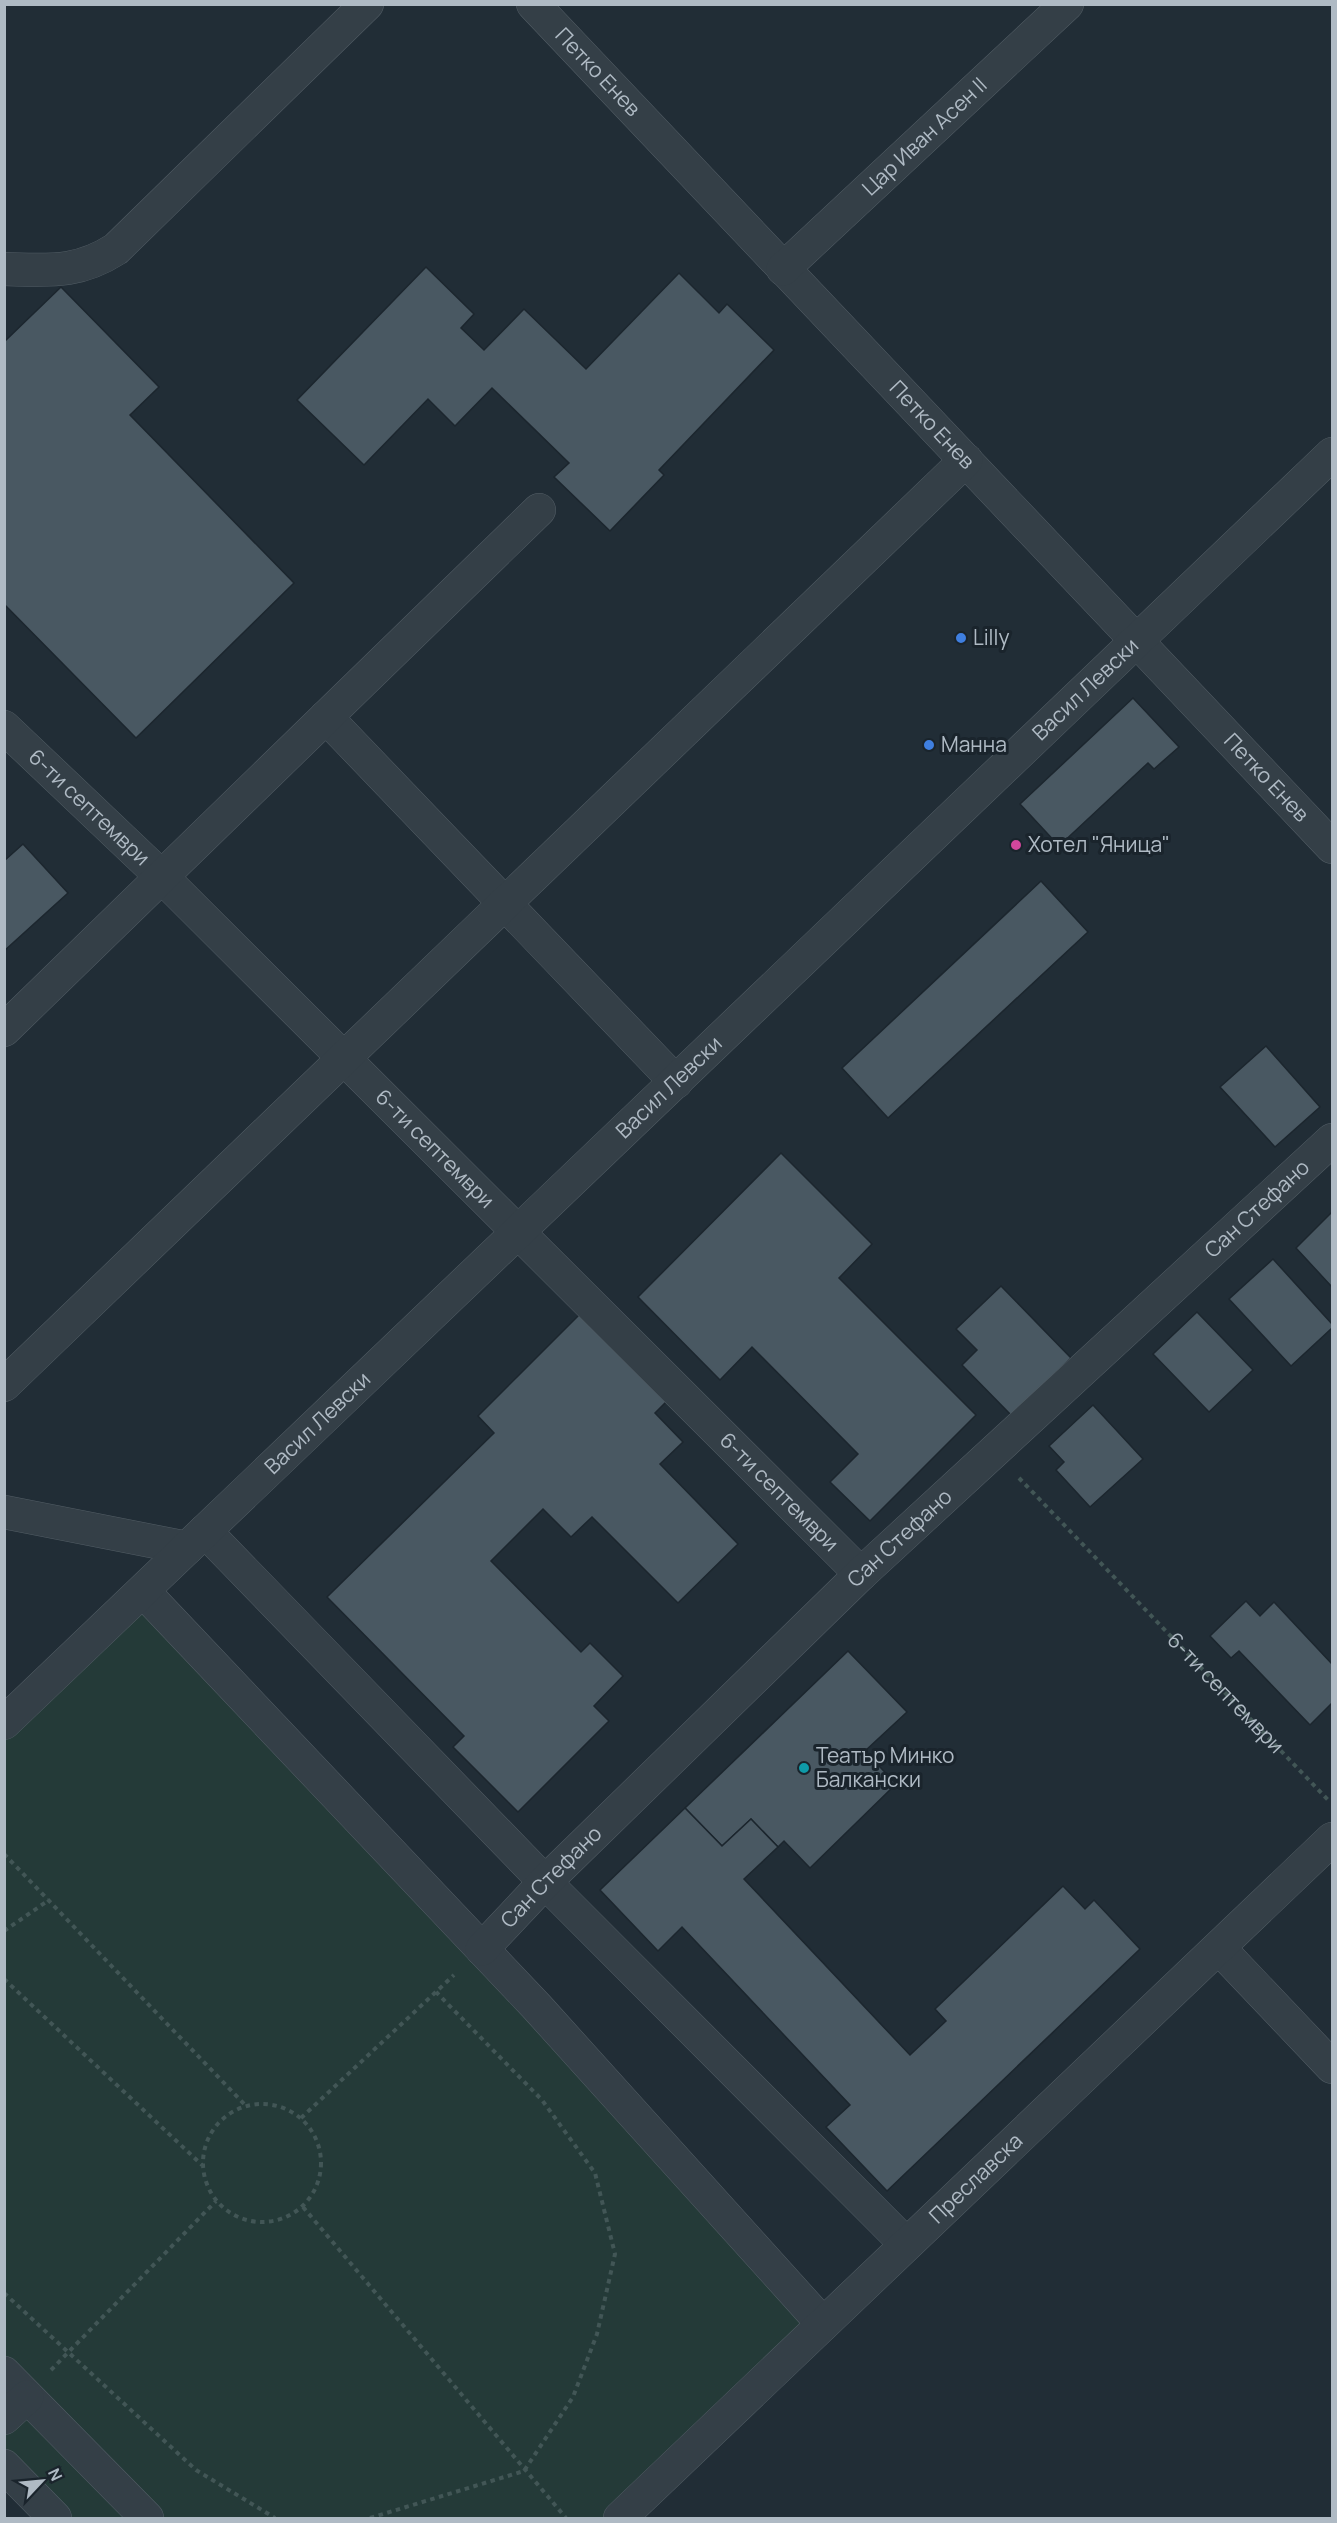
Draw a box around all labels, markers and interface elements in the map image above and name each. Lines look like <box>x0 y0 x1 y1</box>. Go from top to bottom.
street label: Петко Енев <box>550 21 647 122</box>
street label: Цар Иван Асен II <box>856 71 993 201</box>
street label: Петко Енев <box>884 374 981 475</box>
place label: Lilly <box>973 623 1010 651</box>
marker: Lilly <box>954 631 968 645</box>
street label: Васил Левски <box>1026 631 1144 746</box>
street label: Петко Енев <box>1218 727 1316 827</box>
place label: Манна <box>941 730 1007 758</box>
marker: Манна <box>922 738 936 752</box>
street label: 6-ти септември <box>23 743 156 871</box>
place label: Хотел "Яница" <box>1028 830 1170 858</box>
marker: Хотел "Яница" <box>1009 838 1023 852</box>
street label: Васил Левски <box>609 1029 728 1144</box>
street label: 6-ти септември <box>370 1083 501 1214</box>
street label: Сан Стефано <box>1198 1153 1315 1264</box>
street label: Васил Левски <box>258 1365 376 1480</box>
street label: 6-ти септември <box>714 1426 845 1557</box>
street label: Сан Стефано <box>841 1482 957 1593</box>
street label: 6-ти септември <box>1162 1626 1291 1759</box>
place label: Театър Минко Балкански <box>816 1741 954 1793</box>
marker: Театър Минко Балкански <box>797 1761 811 1775</box>
street label: Сан Стефано <box>494 1819 607 1933</box>
street label: Преславска <box>923 2126 1028 2229</box>
north arrow <box>12 2451 72 2511</box>
text: N <box>43 2464 68 2484</box>

